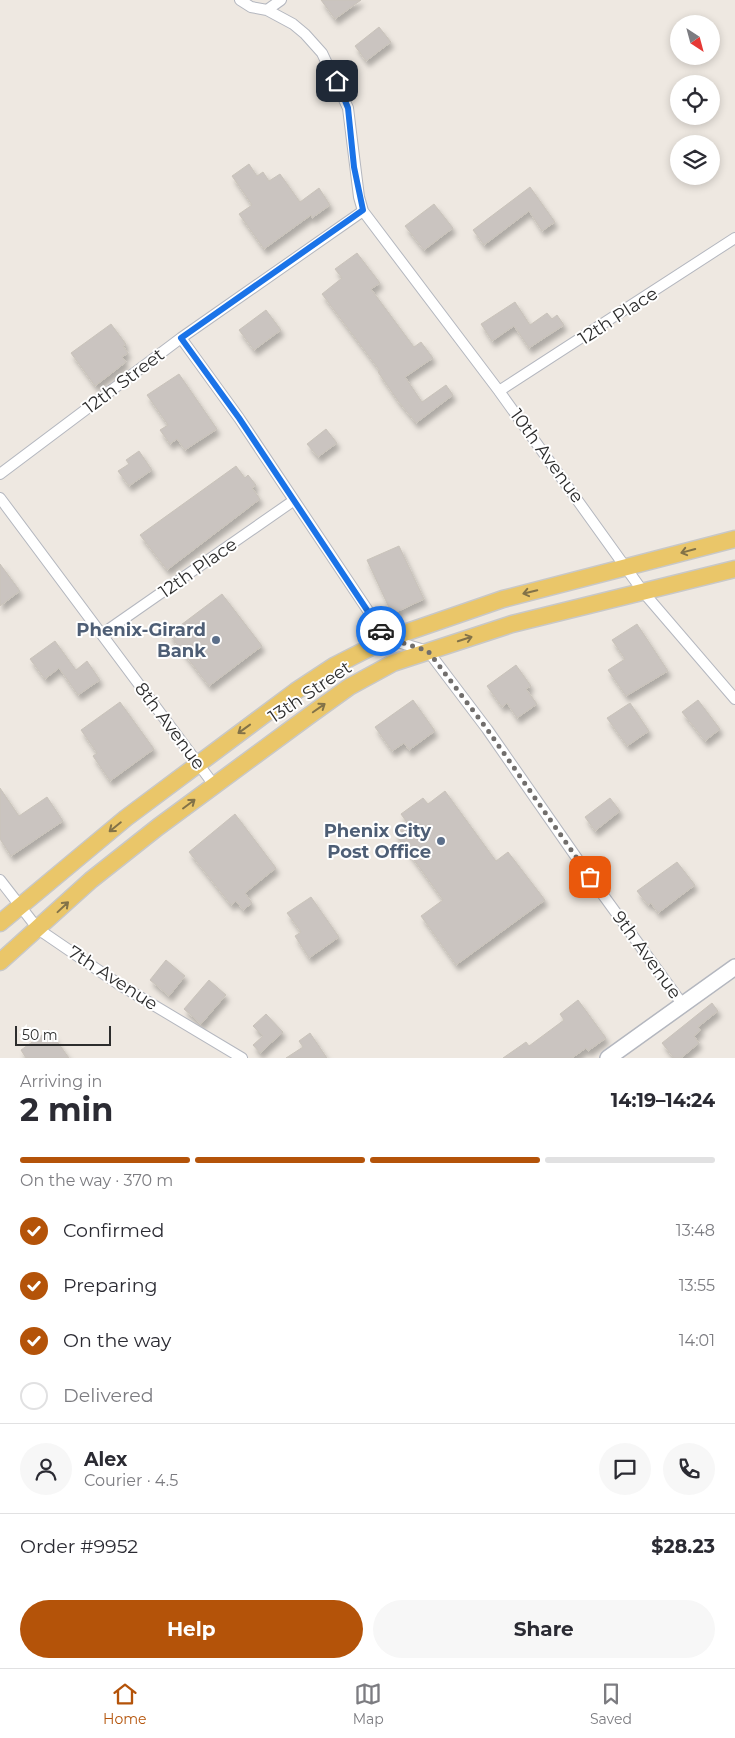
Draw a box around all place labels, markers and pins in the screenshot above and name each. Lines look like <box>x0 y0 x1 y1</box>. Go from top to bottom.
pin <box>316 60 358 102</box>
place label: Phenix-Girard Bank <box>76 619 206 662</box>
marker: Phenix-Girard Bank <box>210 634 222 646</box>
place label: Phenix City Post Office <box>324 820 431 863</box>
marker: Phenix City Post Office <box>435 835 447 847</box>
pin <box>569 856 611 898</box>

